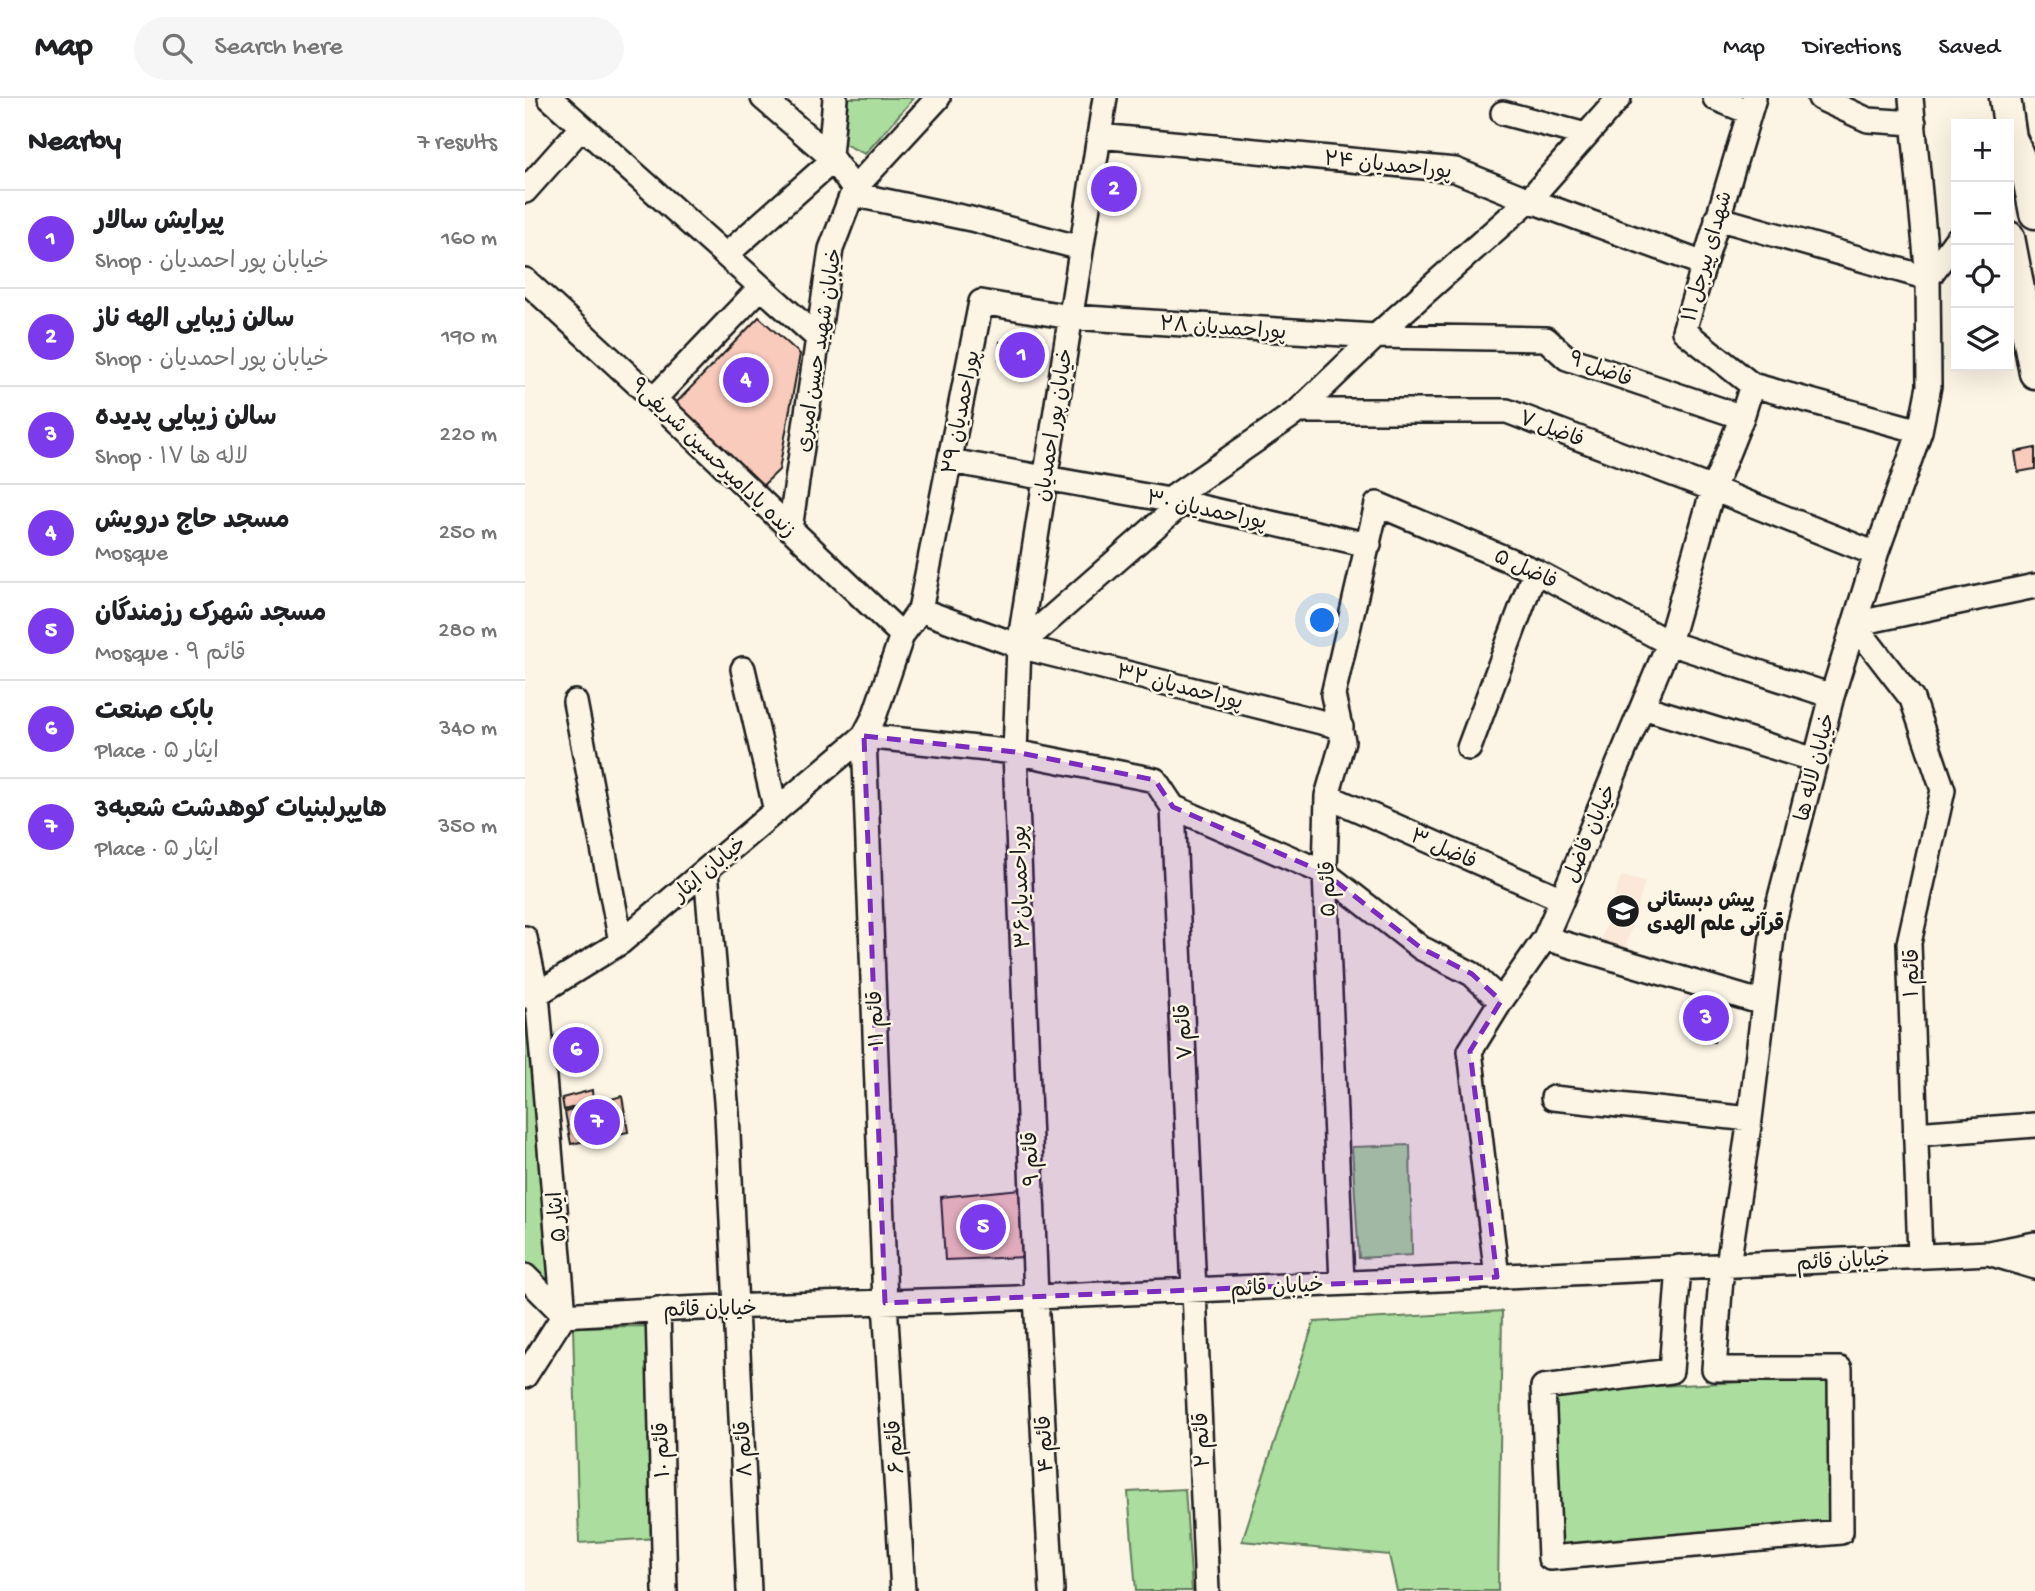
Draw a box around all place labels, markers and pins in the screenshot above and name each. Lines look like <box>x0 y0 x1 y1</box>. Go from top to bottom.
pin: 2 <box>1091 163 1137 215</box>
pin: 1 <box>999 329 1045 381</box>
pin: 4 <box>723 354 769 406</box>
place label: پیش دبستانی قرآنی علم الهدی <box>1647 890 1784 939</box>
school or university icon: پیش دبستانی قرآنی علم الهدی <box>1604 892 1642 930</box>
pin: 3 <box>1683 992 1729 1044</box>
pin: 6 <box>553 1024 599 1076</box>
pin: 7 <box>574 1096 620 1148</box>
pin: 5 <box>960 1201 1006 1253</box>

